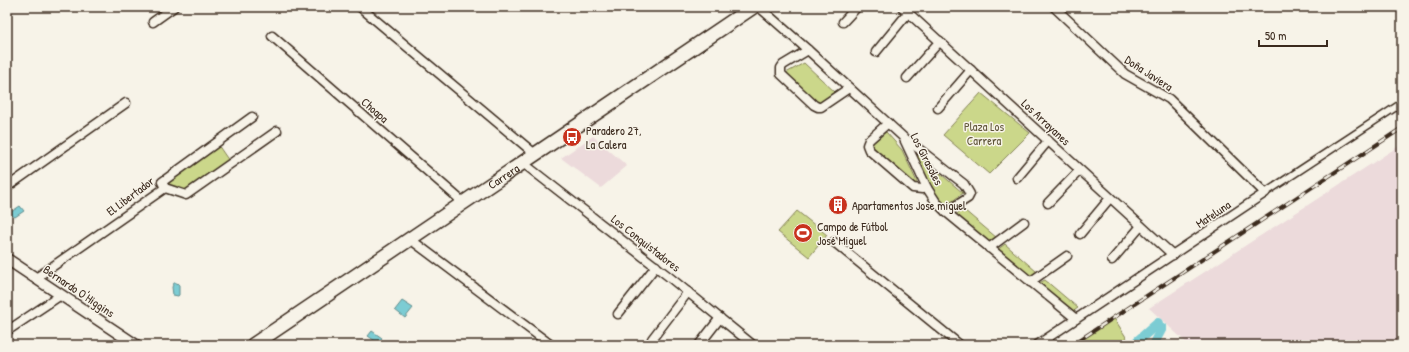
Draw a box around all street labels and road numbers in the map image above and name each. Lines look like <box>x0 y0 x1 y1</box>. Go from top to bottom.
street label: Doña Javiera <box>1122 51 1177 95</box>
street label: Choapa <box>358 93 392 127</box>
street label: Los Arrayanes <box>1018 95 1074 149</box>
street label: Los Girasoles <box>907 130 948 188</box>
street label: Carrera <box>484 159 523 193</box>
street label: El Libertador <box>103 172 158 220</box>
street label: Mateluna <box>1192 196 1234 232</box>
street label: Los Conquistadores <box>608 211 684 276</box>
street label: Bernardo O'Higgins <box>40 261 118 321</box>

